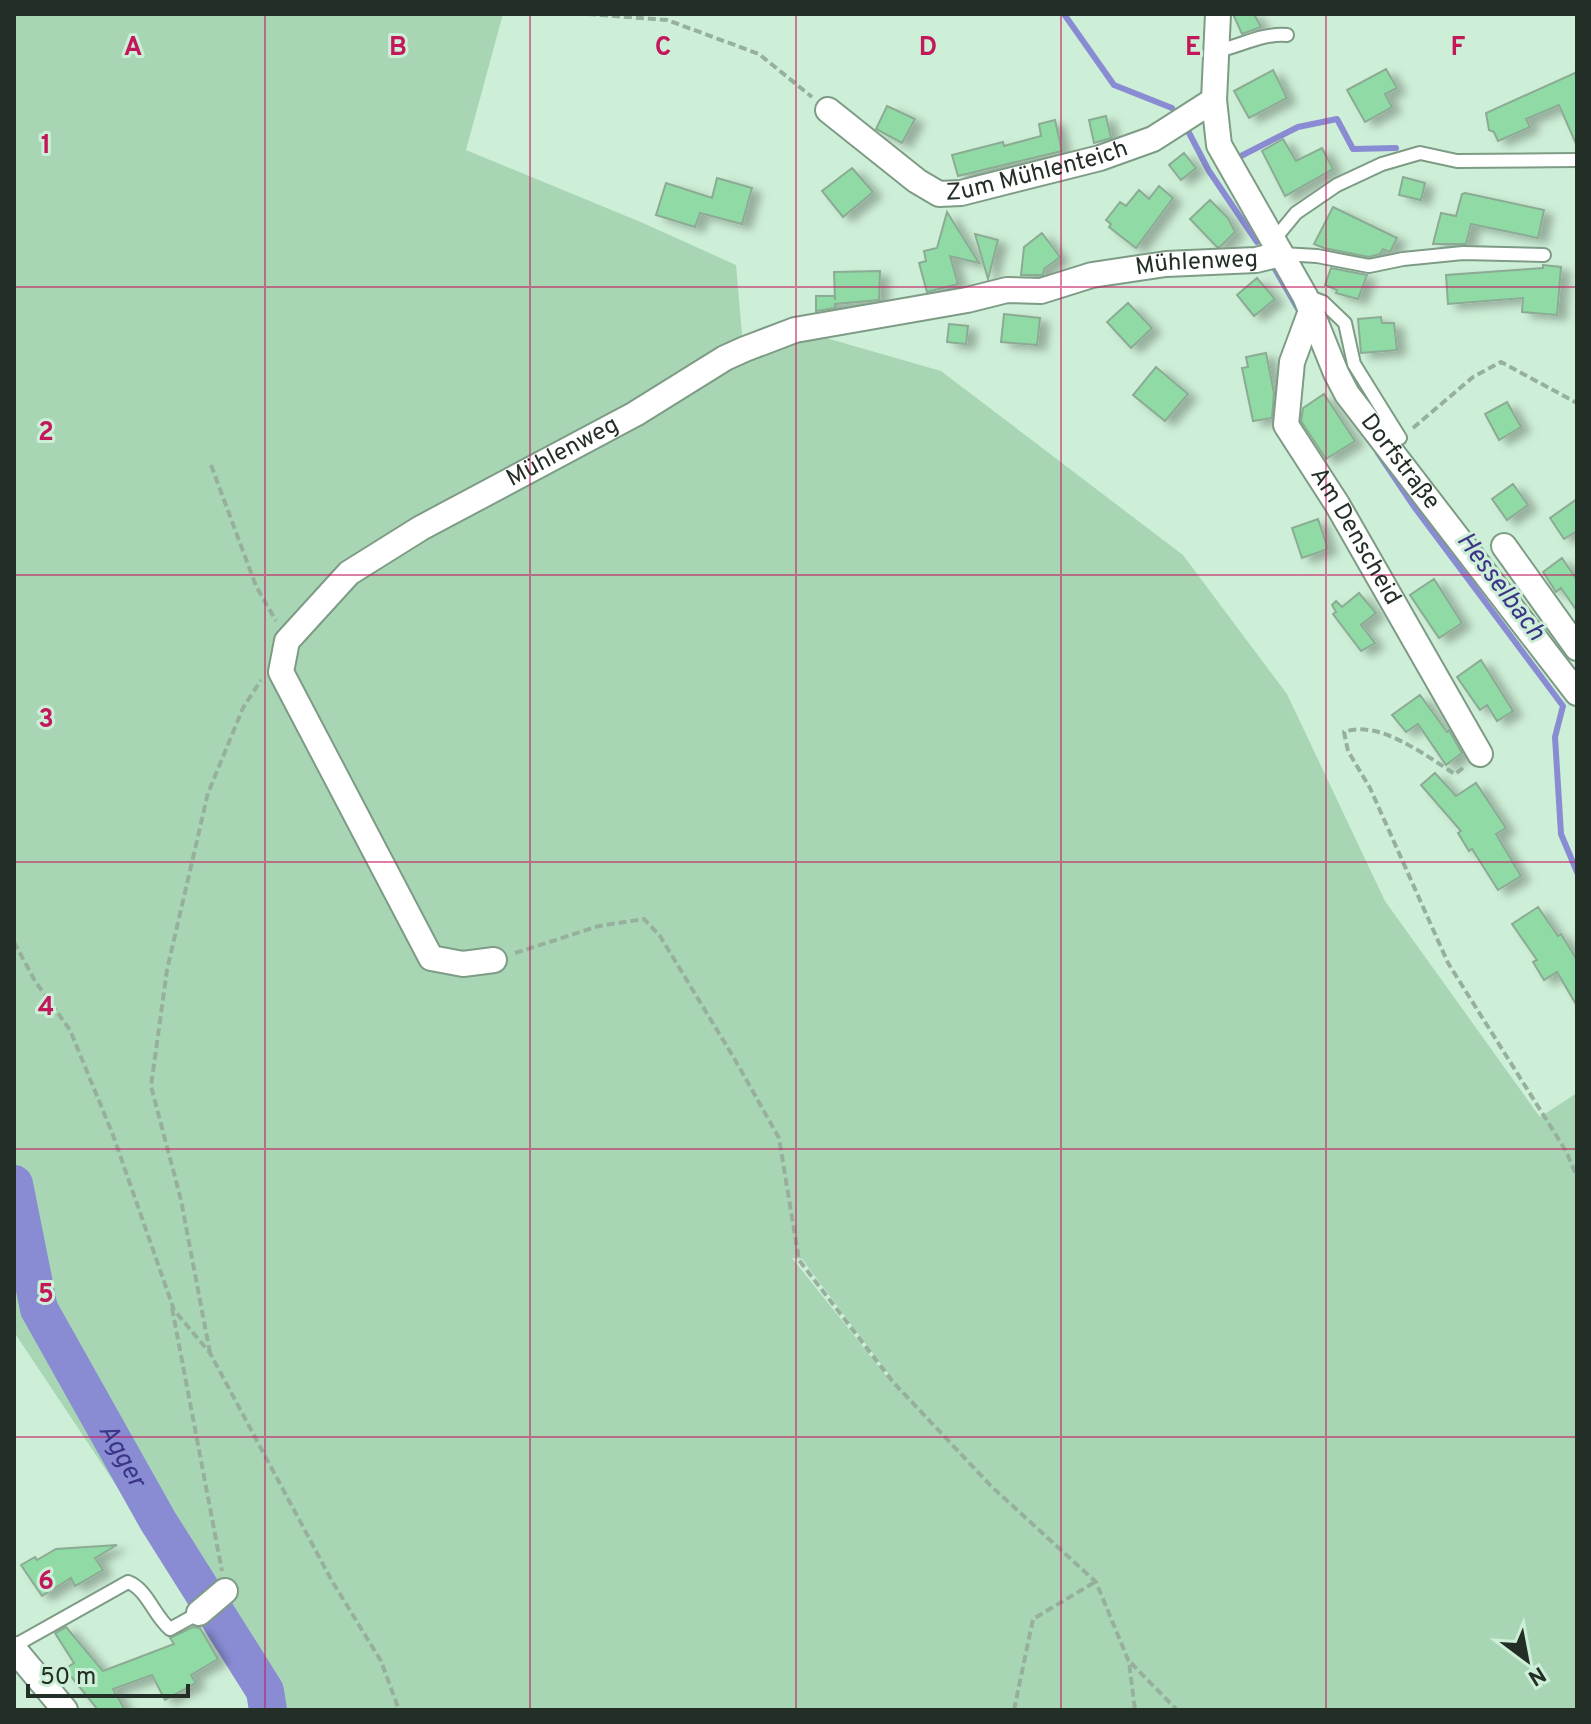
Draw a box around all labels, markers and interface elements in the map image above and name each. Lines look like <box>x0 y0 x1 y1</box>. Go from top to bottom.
text: A <box>124 32 142 65</box>
text: B <box>389 32 407 65</box>
text: C <box>655 32 671 65</box>
text: D <box>919 32 937 65</box>
text: E <box>1185 32 1201 65</box>
text: F <box>1451 32 1466 65</box>
text: 1 <box>41 130 51 163</box>
street label: Zum Mühlenteich <box>945 134 1132 209</box>
street label: Mühlenweg <box>1133 245 1259 283</box>
street label: Dorfstraße <box>1353 408 1446 516</box>
street label: Mühlenweg <box>502 410 624 495</box>
text: 2 <box>38 417 54 450</box>
street label: Am Denscheid <box>1303 462 1407 611</box>
water label: Hesselbach <box>1448 526 1552 648</box>
text: 3 <box>38 704 54 737</box>
text: 4 <box>38 992 54 1025</box>
text: 5 <box>38 1279 54 1312</box>
water label: Agger <box>90 1418 154 1496</box>
text: 6 <box>38 1566 54 1599</box>
north arrow <box>1487 1620 1567 1700</box>
scale bar <box>28 1648 188 1698</box>
text: N <box>1522 1659 1550 1690</box>
text: 50 m <box>40 1663 96 1693</box>

